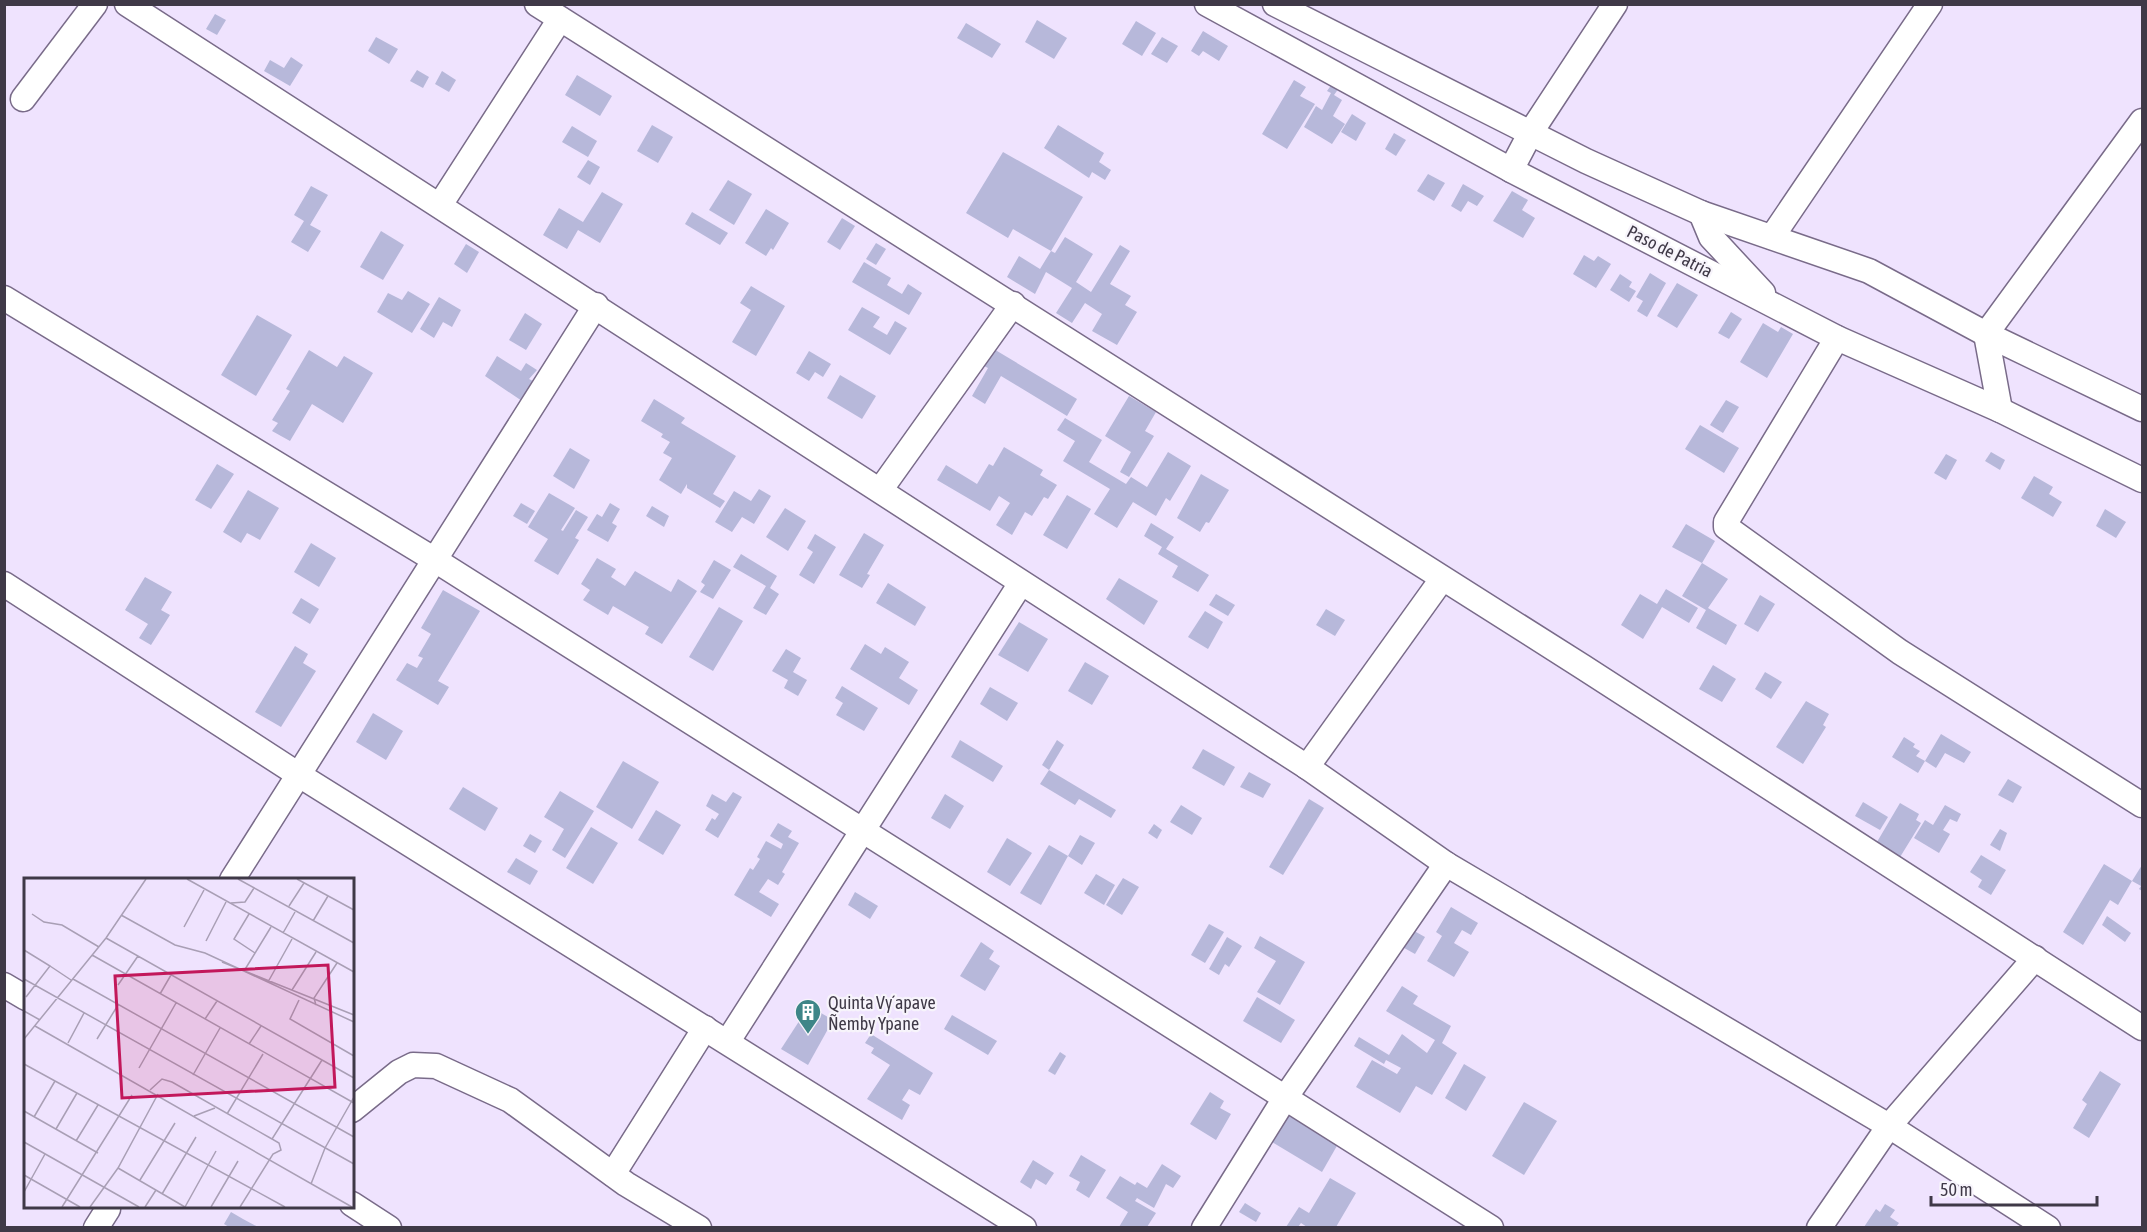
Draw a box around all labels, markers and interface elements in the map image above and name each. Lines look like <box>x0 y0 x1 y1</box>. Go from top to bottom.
street label: Paso de Patria <box>1624 221 1716 281</box>
inset map <box>24 878 354 1208</box>
place label: Quinta Vy´apave Ñemby Ypane <box>828 992 936 1034</box>
building icon: Quinta Vy´apave Ñemby Ypane <box>793 997 823 1035</box>
scale bar <box>1931 1169 2098 1207</box>
text: 50 m <box>1940 1179 1972 1200</box>

